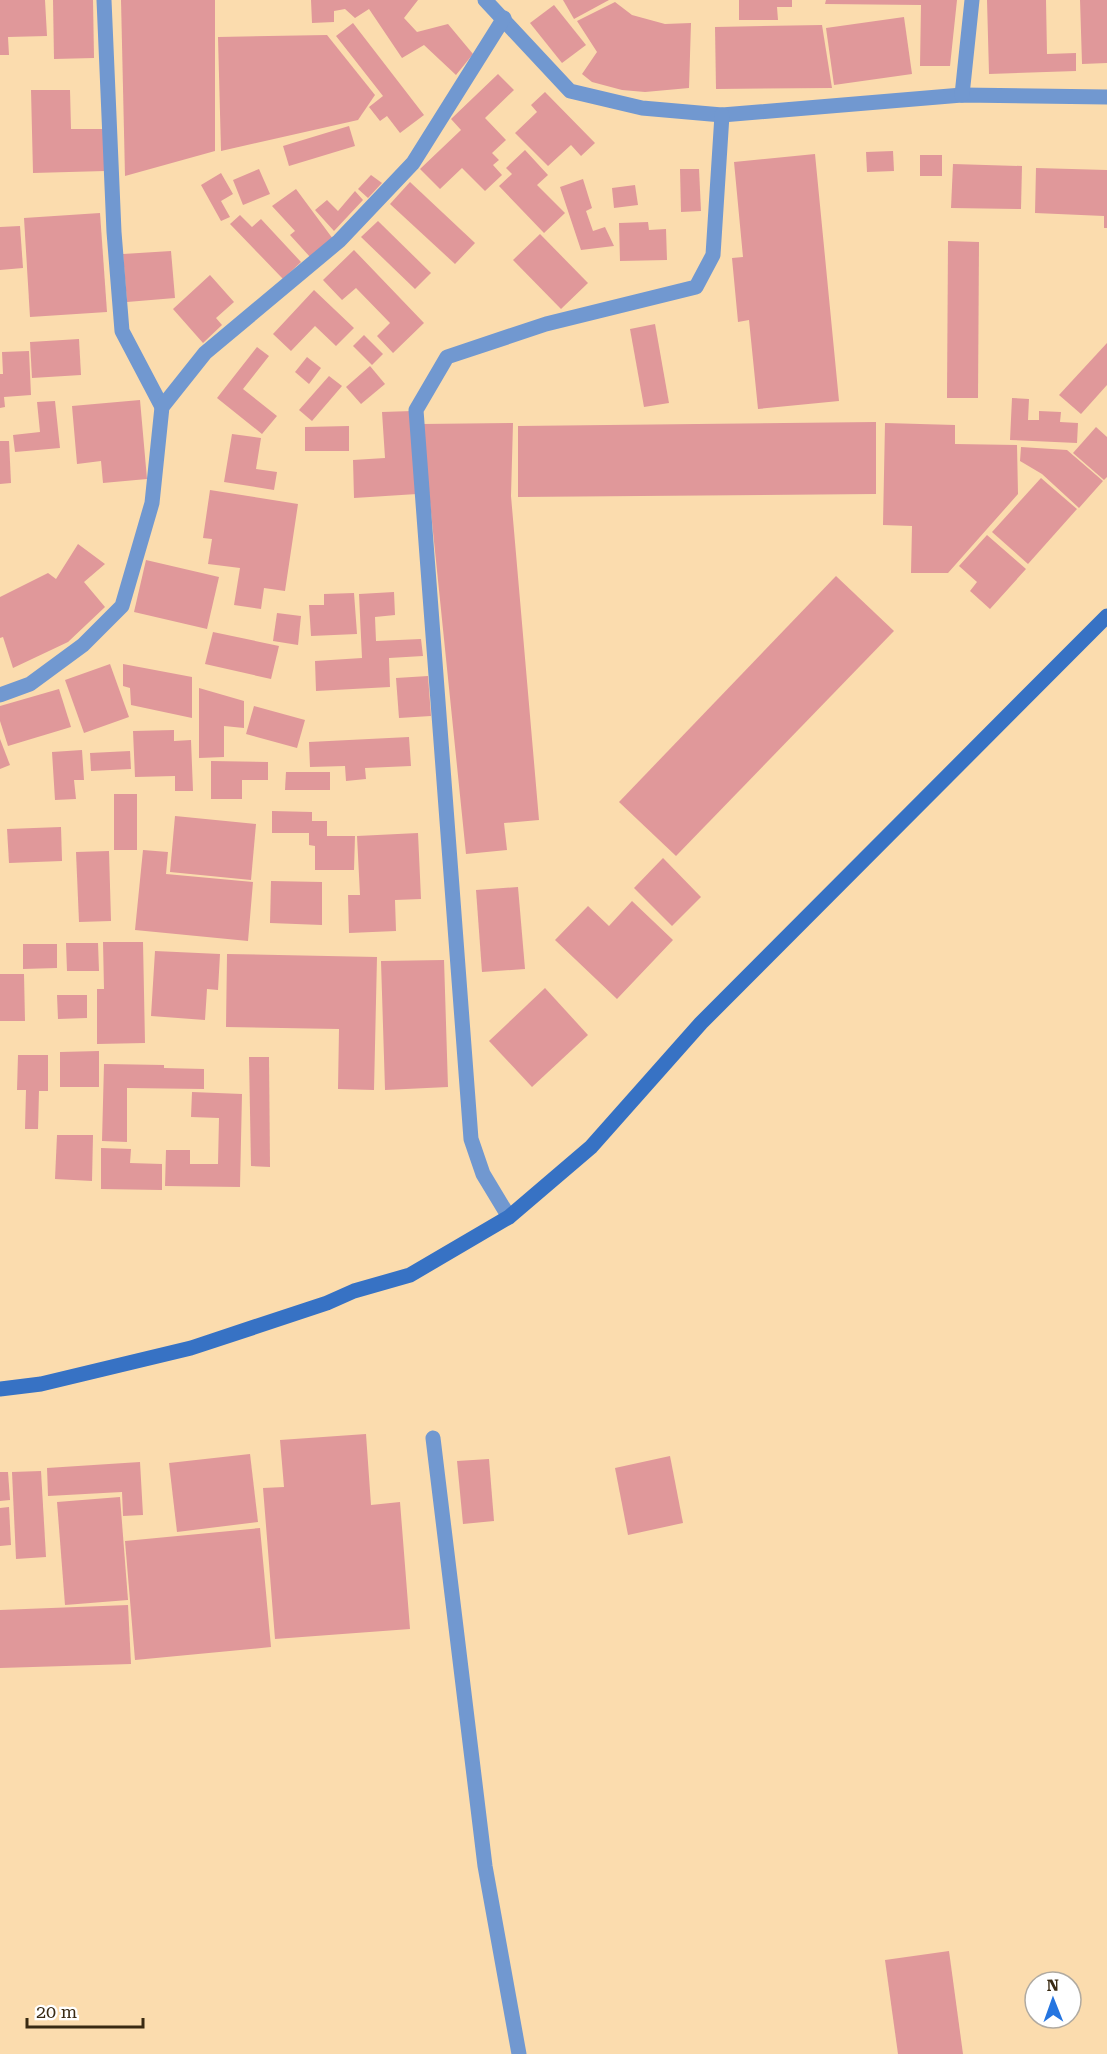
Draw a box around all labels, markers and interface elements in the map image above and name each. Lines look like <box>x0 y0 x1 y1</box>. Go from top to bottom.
north arrow <box>1023 1970 1083 2030</box>
text: N <box>1046 1976 1059 1995</box>
scale bar <box>27 1991 142 2029</box>
text: 20 m <box>36 2001 77 2022</box>

